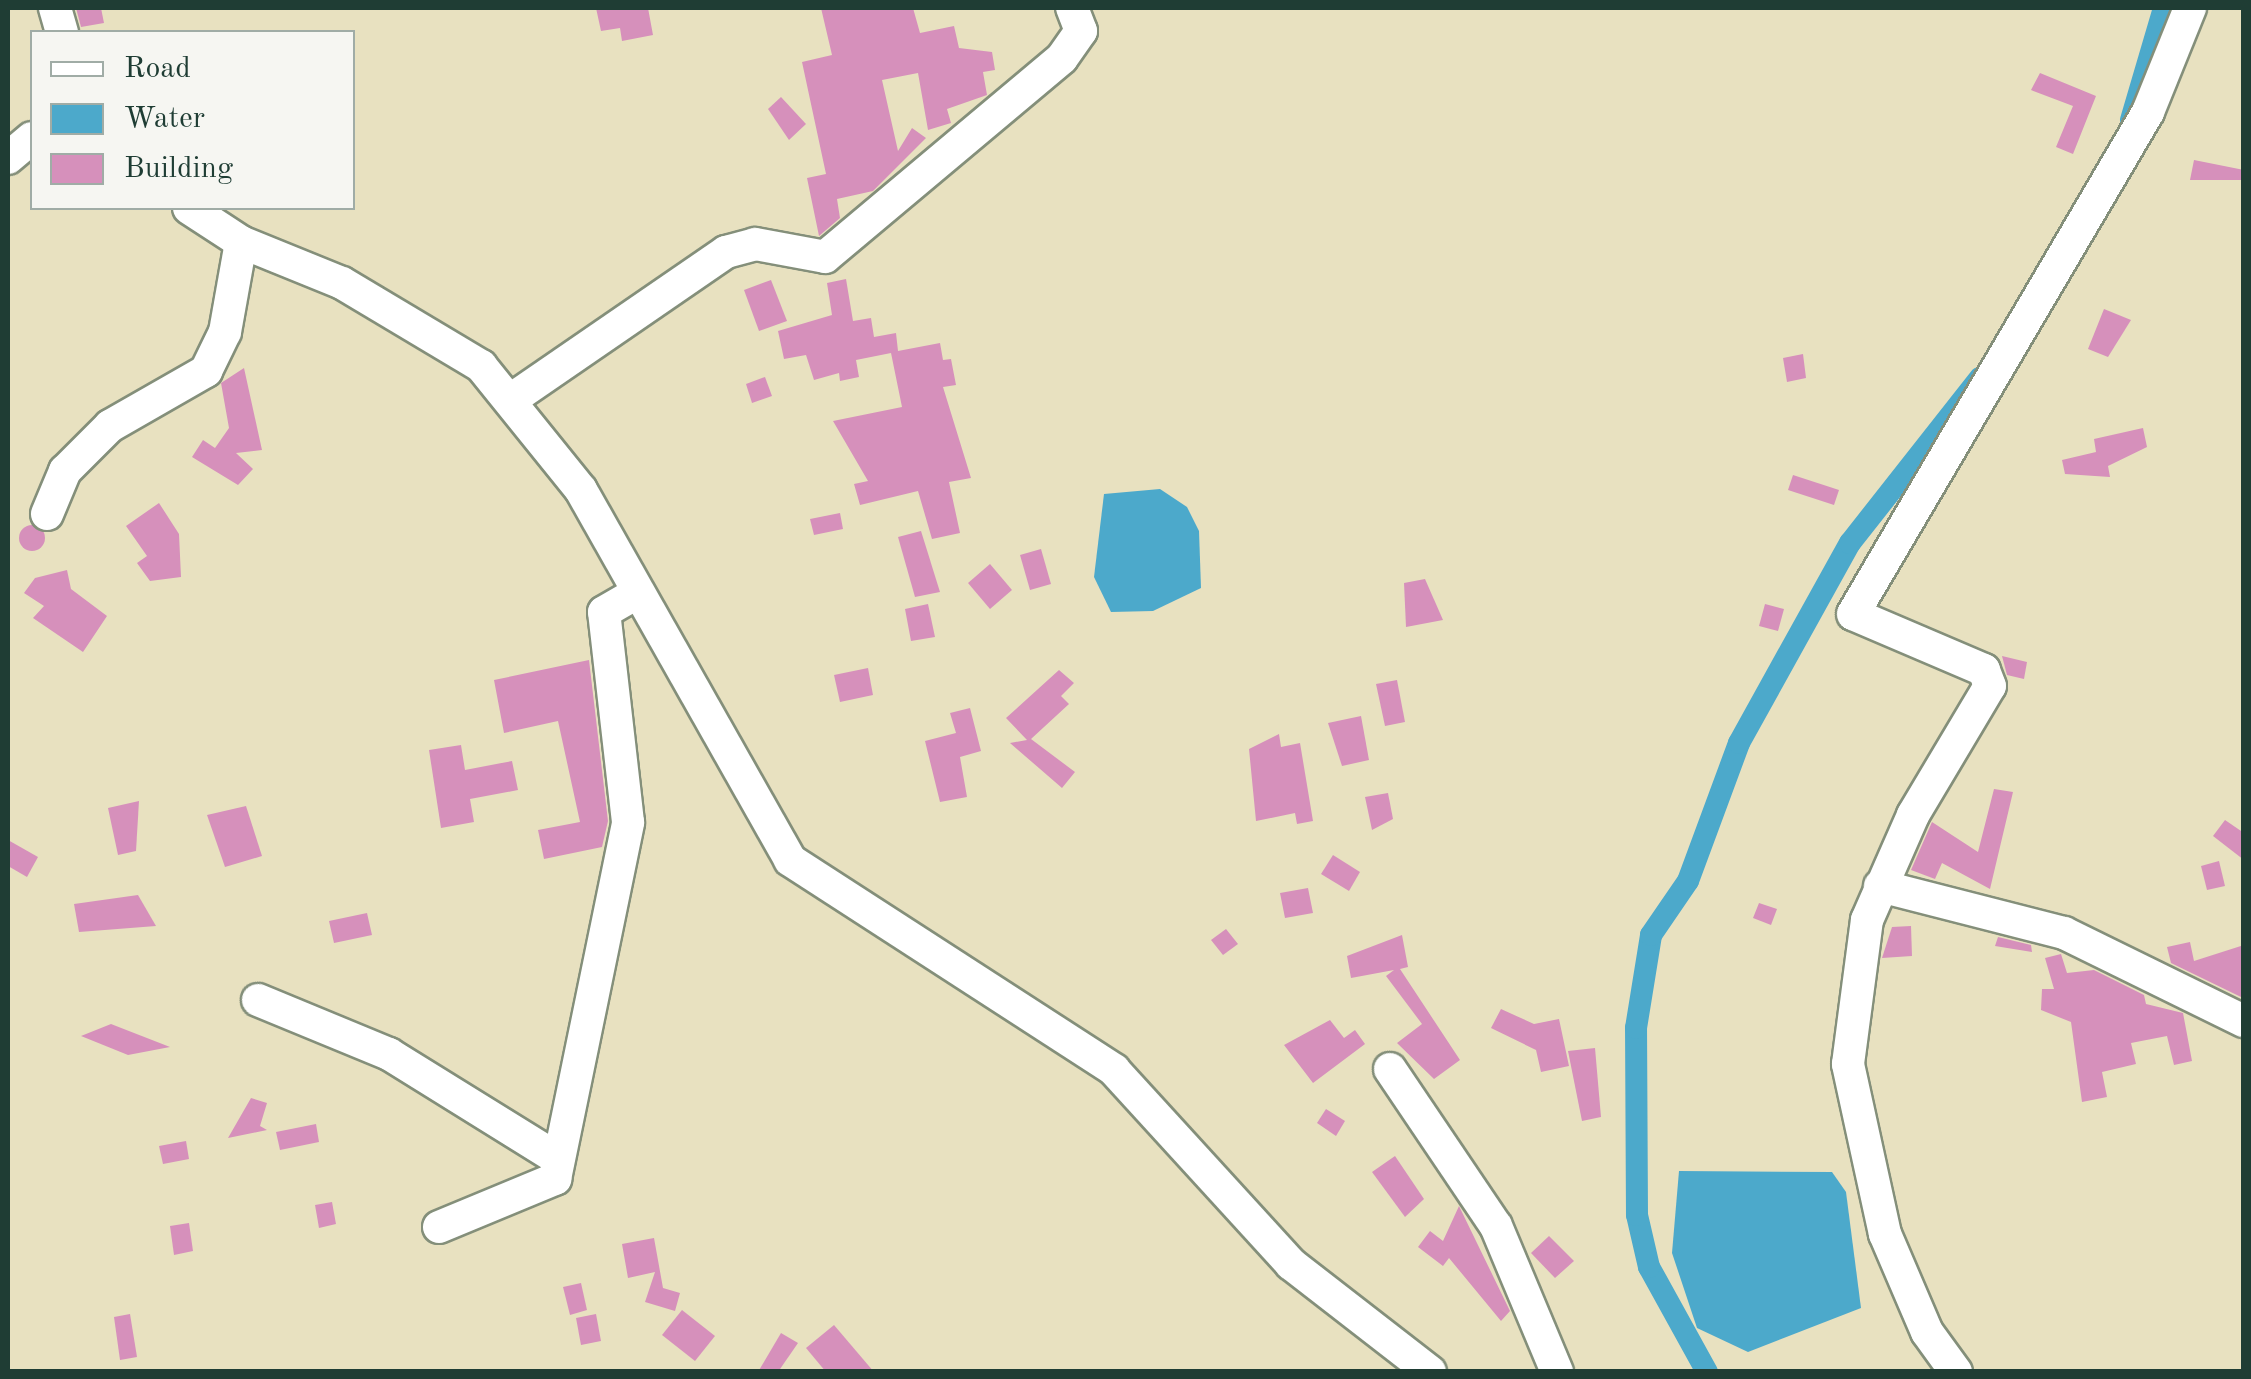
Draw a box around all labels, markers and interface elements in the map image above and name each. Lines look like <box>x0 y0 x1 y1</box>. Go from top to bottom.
legend <box>30 30 355 210</box>
text: Road <box>124 54 191 84</box>
text: Water <box>124 104 205 134</box>
text: Building <box>124 154 233 184</box>

